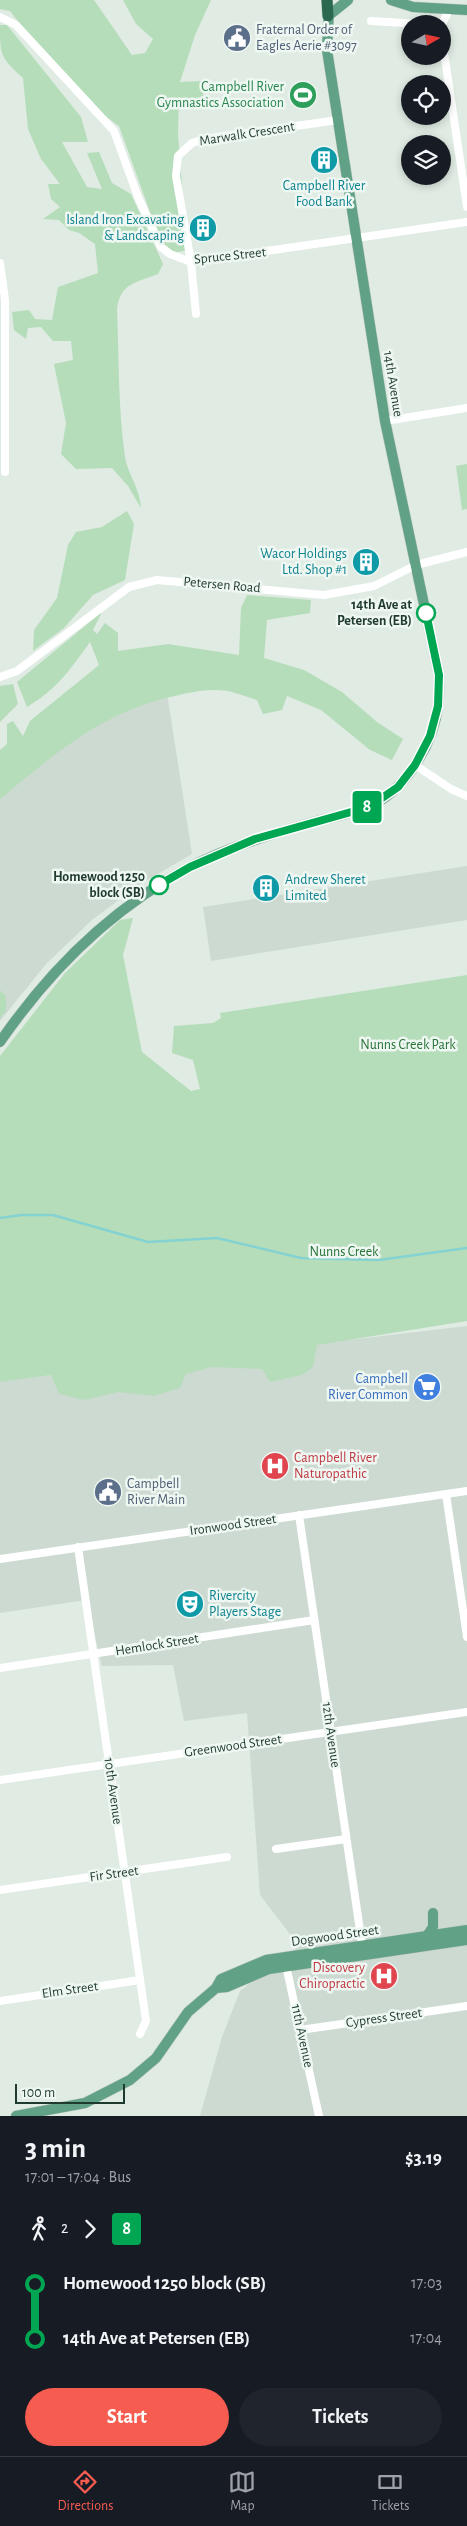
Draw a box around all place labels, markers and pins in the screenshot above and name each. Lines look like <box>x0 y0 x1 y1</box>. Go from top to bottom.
public building icon: Fraternal Order of Eagles Aerie #3097 <box>222 23 252 53</box>
place label: Fraternal Order of Eagles Aerie #3097 <box>256 23 357 53</box>
place label: Campbell River Gymnastics Association <box>157 80 284 110</box>
sports icon: Campbell River Gymnastics Association <box>288 80 318 110</box>
building icon: Campbell River Food Bank <box>309 145 339 175</box>
place label: Campbell River Food Bank <box>283 179 366 209</box>
place label: Island Iron Excavating & Landscaping <box>66 213 184 243</box>
building icon: Island Iron Excavating & Landscaping <box>188 213 218 243</box>
place label: Wacor Holdings Ltd. Shop #1 <box>260 547 347 577</box>
building icon: Wacor Holdings Ltd. Shop #1 <box>351 547 381 577</box>
place label: 14th Ave at Petersen (EB) <box>337 598 412 628</box>
marker: 14th Ave at Petersen (EB) <box>416 603 436 623</box>
place label: Homewood 1250 block (SB) <box>53 870 145 900</box>
building icon: Andrew Sheret Limited <box>251 873 281 903</box>
place label: Andrew Sheret Limited <box>285 873 366 903</box>
marker: Homewood 1250 block (SB) <box>149 875 169 895</box>
place label: Campbell River Common <box>328 1372 408 1402</box>
supermarket icon: Campbell River Common <box>412 1372 442 1402</box>
hospital icon: Campbell River Naturopathic <box>260 1451 290 1481</box>
place label: Campbell River Naturopathic <box>294 1451 377 1481</box>
public building icon: Campbell River Main <box>93 1477 123 1507</box>
place label: Campbell River Main <box>127 1477 185 1507</box>
theatre icon: Rivercity Players Stage <box>175 1589 205 1619</box>
place label: Rivercity Players Stage <box>209 1589 281 1619</box>
place label: Discovery Chiropractic <box>299 1961 366 1991</box>
hospital icon: Discovery Chiropractic <box>369 1961 399 1991</box>

